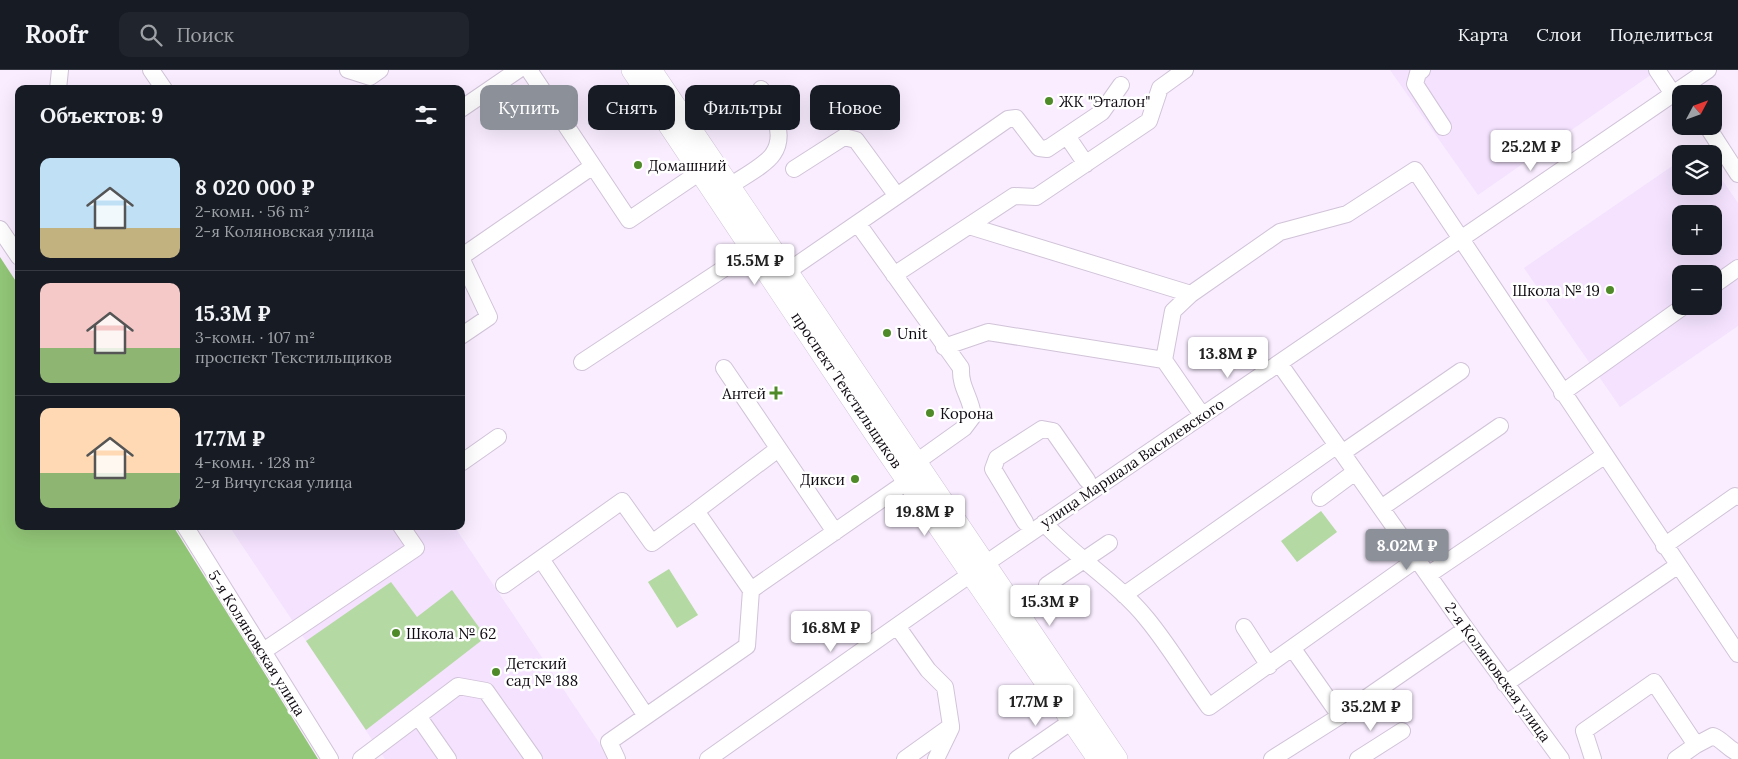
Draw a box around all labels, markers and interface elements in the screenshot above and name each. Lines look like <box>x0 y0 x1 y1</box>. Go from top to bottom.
search box <box>119 12 469 57</box>
text: Roofr <box>25 19 89 50</box>
icon: search <box>137 21 165 49</box>
text: Поиск <box>177 23 234 47</box>
text: Карта <box>1458 23 1508 46</box>
text: Слои <box>1536 23 1581 46</box>
text: Поделиться <box>1609 23 1713 46</box>
chip: Купить <box>480 85 578 130</box>
chip: Снять <box>588 85 675 130</box>
chip: Фильтры <box>685 85 800 130</box>
chip: Новое <box>810 85 900 130</box>
north arrow <box>1672 85 1722 135</box>
map controls <box>1672 85 1722 315</box>
place label: ЖК "Эталон" <box>1059 92 1150 111</box>
marker: ЖК "Эталон" <box>1043 95 1055 107</box>
icon: filters <box>412 101 440 129</box>
text: Объектов: 9 <box>40 102 163 129</box>
pin: 25.2M ₽ <box>1485 129 1577 172</box>
text: 25.2M ₽ <box>1501 136 1561 156</box>
button: layers <box>1672 145 1722 195</box>
place label: Домашний <box>648 156 727 175</box>
marker: Домашний <box>632 159 644 171</box>
text: 8 020 000 ₽ <box>195 174 315 201</box>
icon: home <box>80 178 140 238</box>
text: 2-комн. · 56 m² <box>195 201 310 221</box>
button: + <box>1672 205 1722 255</box>
text: 2-я Коляновская улица <box>195 221 374 241</box>
pin: 15.5M ₽ <box>709 244 801 286</box>
text: 15.5M ₽ <box>726 250 784 270</box>
button: − <box>1672 265 1722 315</box>
place label: Школа № 19 <box>1512 281 1600 300</box>
marker: Школа № 19 <box>1604 284 1616 296</box>
text: 15.3M ₽ <box>195 300 270 327</box>
icon: home <box>80 303 140 363</box>
street label: проспект Текстильщиков <box>788 308 907 472</box>
place label: Unit <box>897 324 928 343</box>
text: 3-комн. · 107 m² <box>195 327 315 347</box>
marker: Unit <box>881 327 893 339</box>
pin: 13.8M ₽ <box>1182 336 1274 379</box>
text: 13.8M ₽ <box>1199 343 1257 363</box>
text: проспект Текстильщиков <box>195 347 392 367</box>
place label: Антей <box>721 384 766 403</box>
marker: Антей <box>770 387 782 399</box>
street label: улица Маршала Василевского <box>1036 394 1228 532</box>
place label: Корона <box>940 404 994 423</box>
marker: Корона <box>924 407 936 419</box>
text: 17.7M ₽ <box>195 425 265 452</box>
icon: home <box>80 428 140 488</box>
text: 4-комн. · 128 m² <box>195 452 316 472</box>
place label: Дикси <box>800 470 845 489</box>
text: 2-я Вичугская улица <box>195 472 353 492</box>
marker: Дикси <box>849 473 861 485</box>
pin: 19.8M ₽ <box>879 494 971 537</box>
text: 19.8M ₽ <box>896 501 954 521</box>
pin: 8.02M ₽ <box>1361 528 1453 571</box>
text: 8.02M ₽ <box>1376 535 1438 555</box>
street label: 5-я Коляновская улица <box>204 567 310 720</box>
pin: 15.3M ₽ <box>1004 584 1096 627</box>
text: 15.3M ₽ <box>1021 591 1079 611</box>
street label: 2-я Коляновская улица <box>1441 598 1555 746</box>
pin: 16.8M ₽ <box>785 610 877 653</box>
text: 16.8M ₽ <box>802 617 860 637</box>
place label: Школа № 62 <box>406 624 496 643</box>
marker: Школа № 62 <box>390 627 402 639</box>
place label: Детский сад № 188 <box>506 654 578 690</box>
marker: Детский сад № 188 <box>490 666 502 678</box>
pin: 17.7M ₽ <box>990 684 1082 727</box>
pin: 35.2M ₽ <box>1325 690 1417 732</box>
text: 17.7M ₽ <box>1009 691 1063 711</box>
text: 35.2M ₽ <box>1341 696 1401 716</box>

